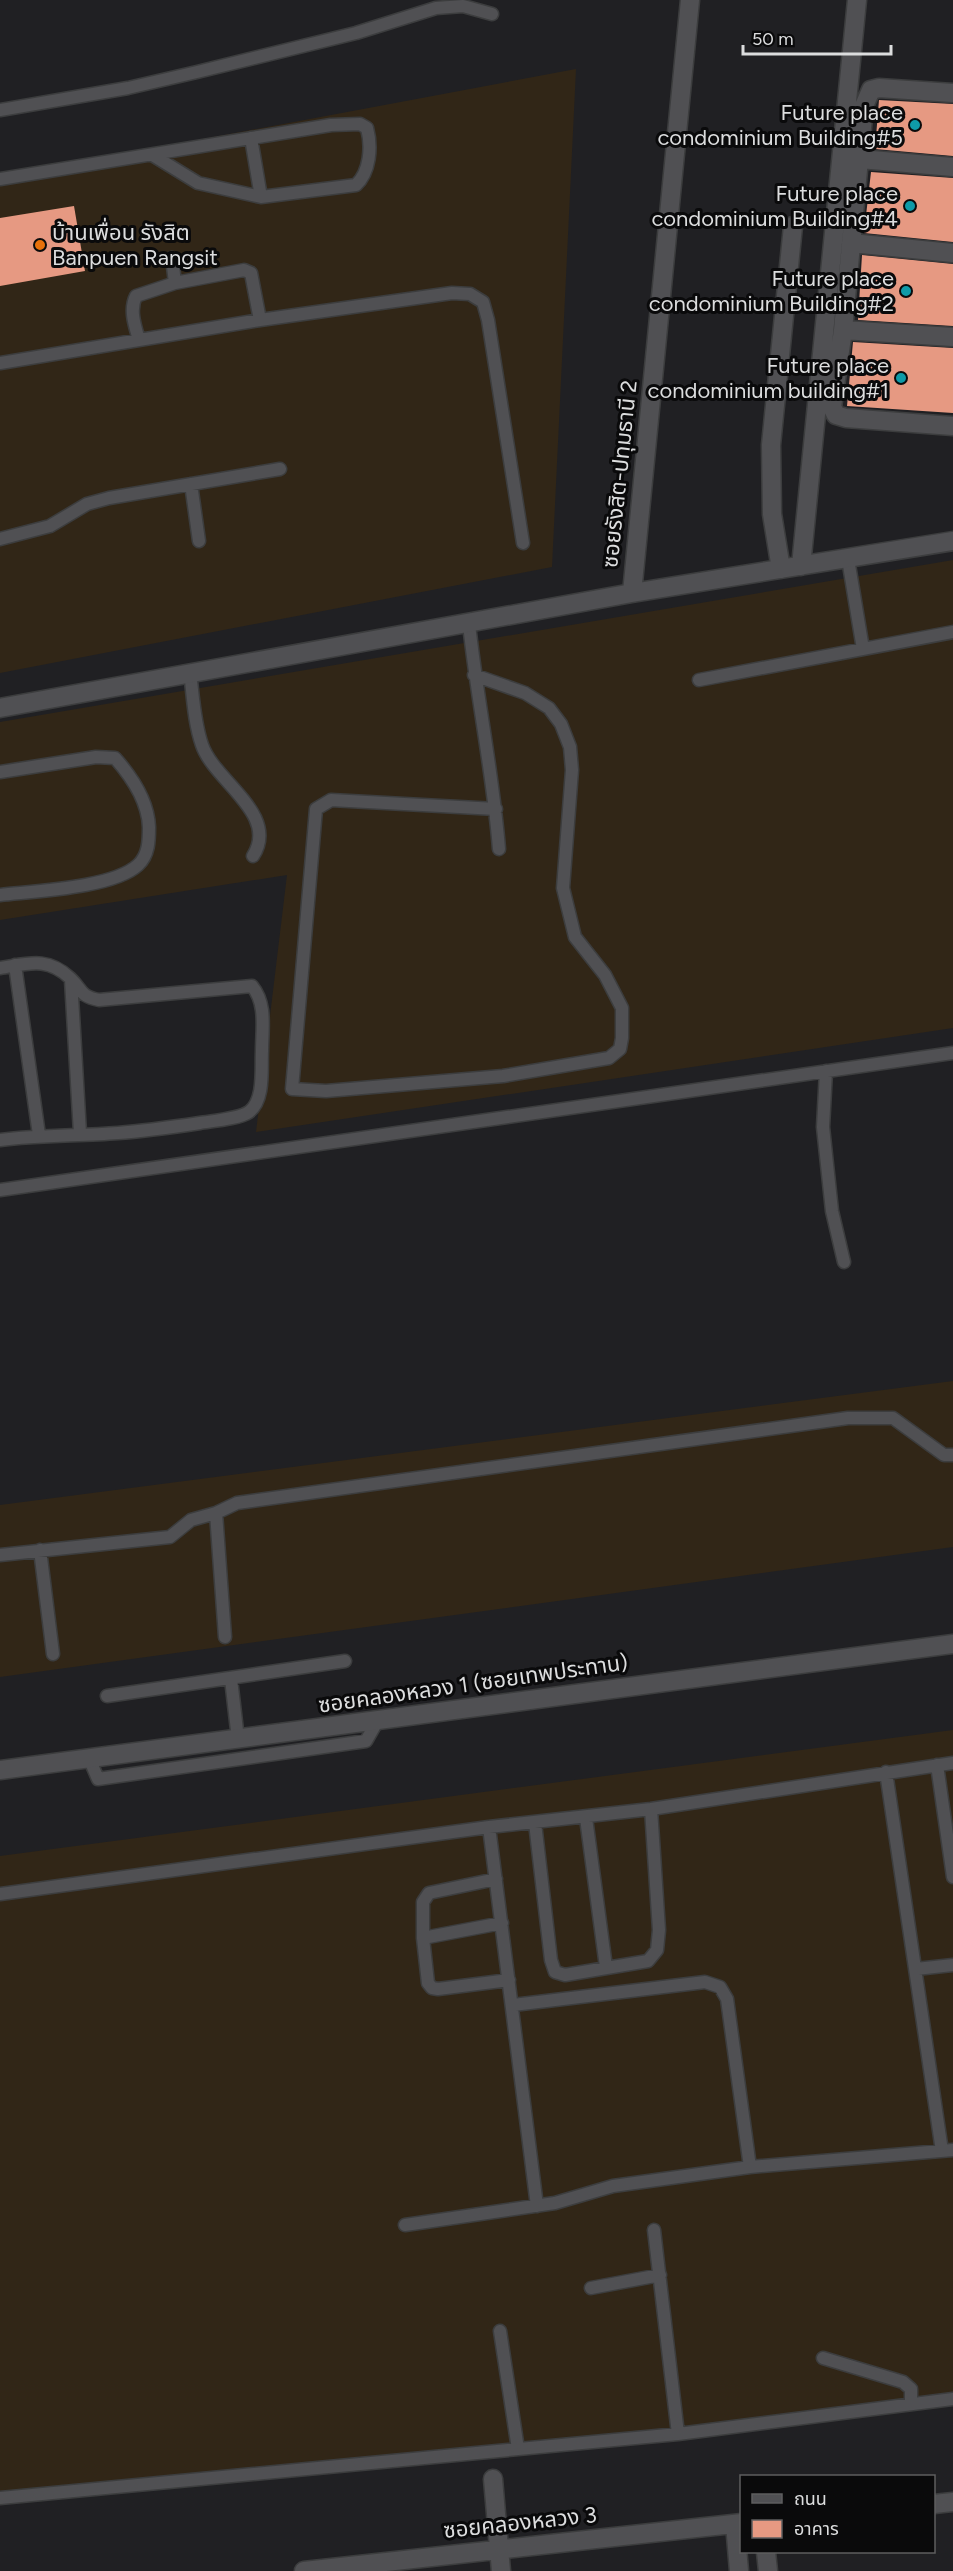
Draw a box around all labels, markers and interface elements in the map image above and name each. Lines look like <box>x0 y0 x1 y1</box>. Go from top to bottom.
scale bar <box>743 18 892 56</box>
text: 50 m <box>752 28 794 50</box>
place label: Future place condominium Building#5 <box>657 99 903 151</box>
marker: Future place condominium Building#5 <box>908 118 922 132</box>
place label: Future place condominium Building#4 <box>651 180 898 232</box>
marker: Future place condominium Building#4 <box>903 199 917 213</box>
place label: บ้านเพื่อน รังสิต Banpuen Rangsit <box>52 217 218 271</box>
marker: บ้านเพื่อน รังสิต Banpuen Rangsit <box>33 238 47 252</box>
place label: Future place condominium Building#2 <box>649 265 894 317</box>
marker: Future place condominium Building#2 <box>899 284 913 298</box>
place label: Future place condominium building#1 <box>648 352 889 404</box>
marker: Future place condominium building#1 <box>894 371 908 385</box>
street label: ซอยรังสิต-ปทุมธานี 2 <box>596 379 643 569</box>
street label: ซอยคลองหลวง 1 (ซอยเทพประทาน) <box>317 1648 630 1719</box>
legend <box>740 2475 935 2553</box>
text: ถนน <box>794 2488 827 2510</box>
street label: ซอยคลองหลวง 3 <box>442 2501 598 2544</box>
text: อาคาร <box>794 2518 839 2540</box>

